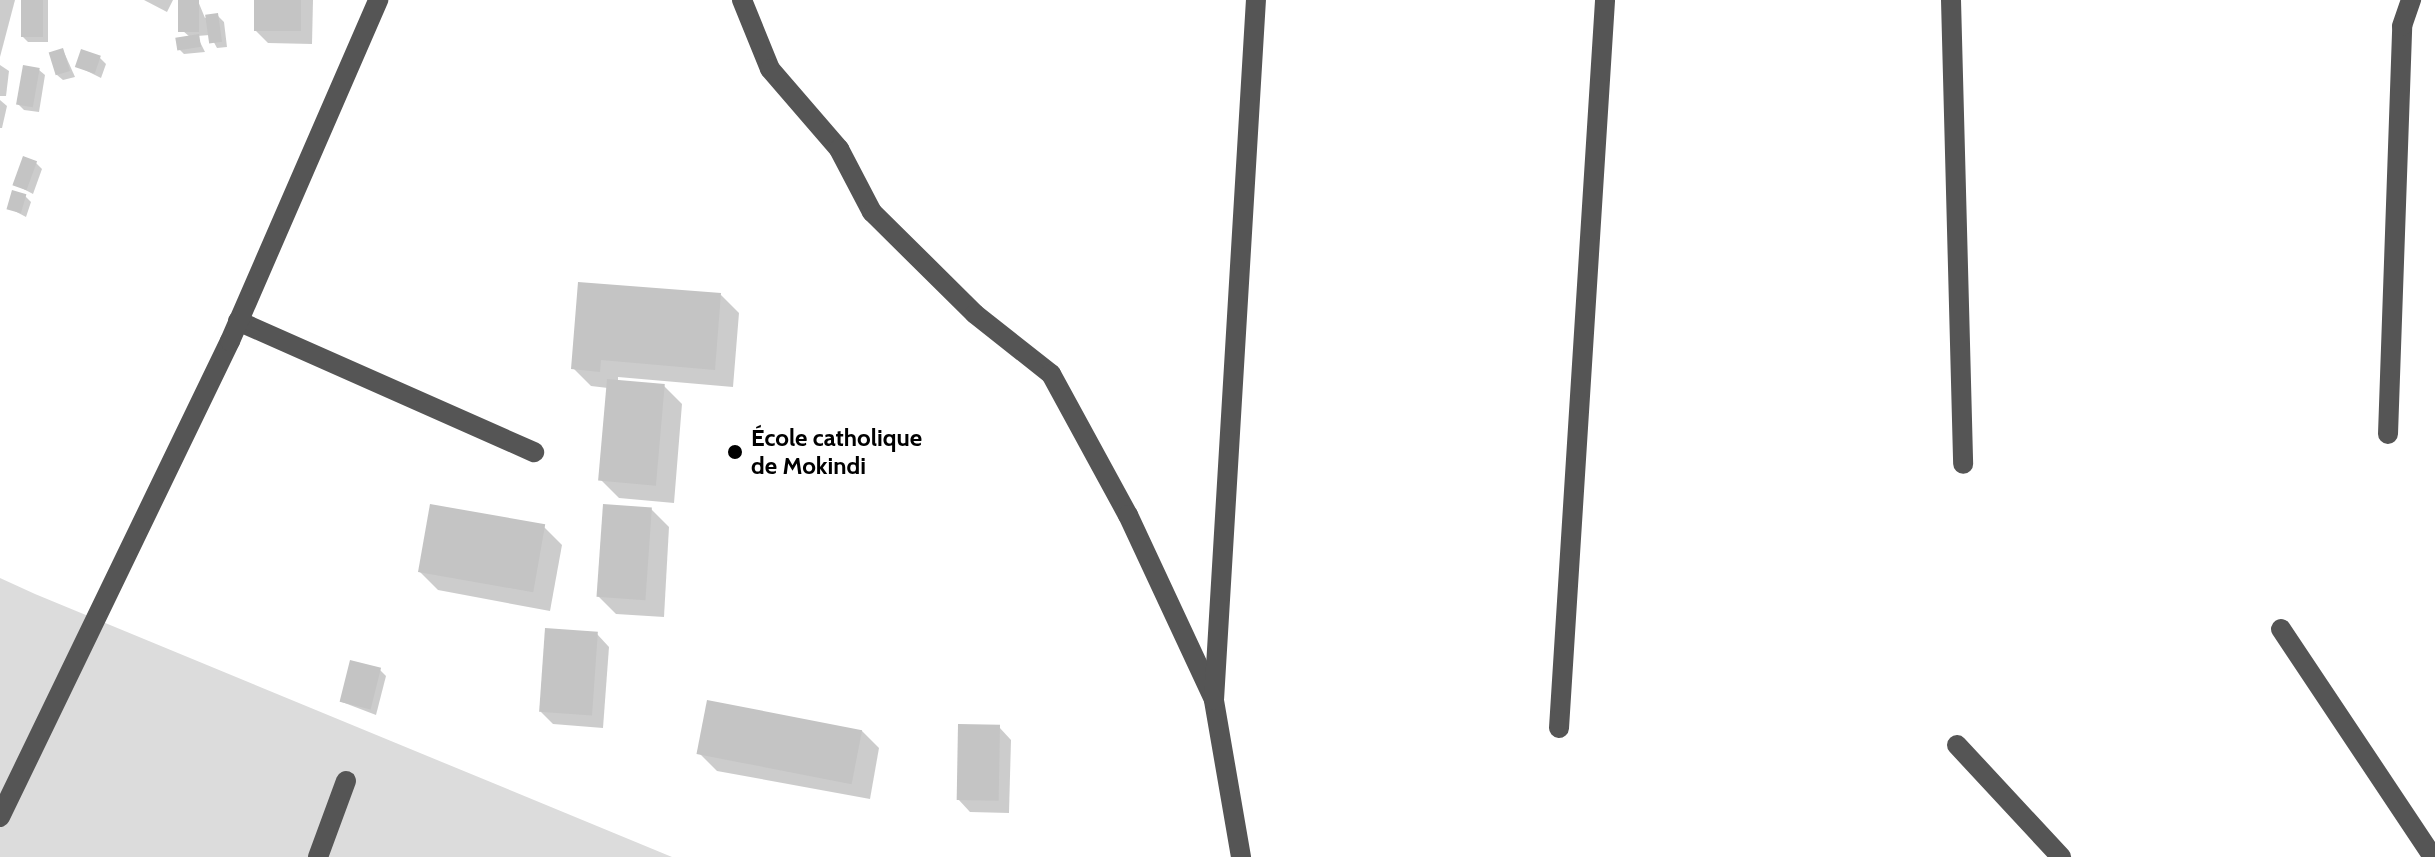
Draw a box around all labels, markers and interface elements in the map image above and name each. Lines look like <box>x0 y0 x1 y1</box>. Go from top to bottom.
place label: École catholique de Mokindi <box>751 424 922 480</box>
marker: École catholique de Mokindi <box>726 443 744 461</box>

